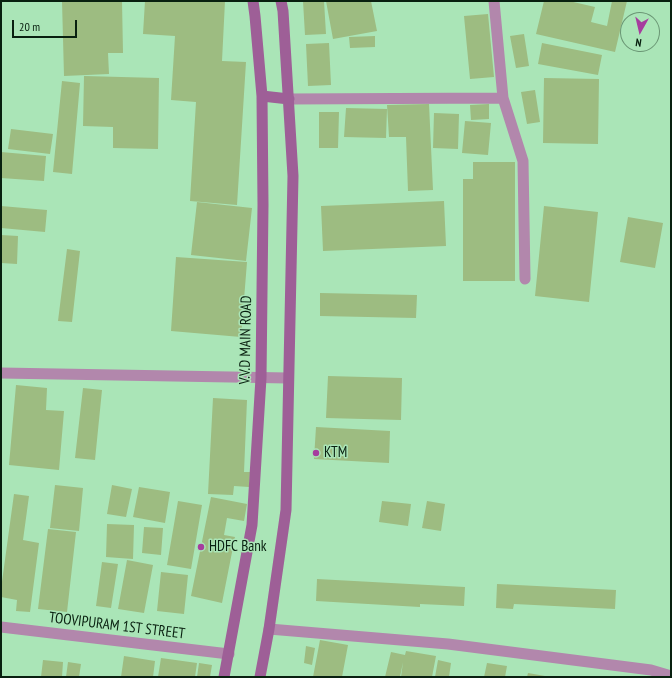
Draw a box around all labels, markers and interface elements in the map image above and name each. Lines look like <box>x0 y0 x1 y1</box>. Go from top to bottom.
scale bar <box>14 12 79 38</box>
north arrow <box>620 12 660 52</box>
text: 20 m <box>19 19 40 34</box>
text: N <box>635 36 642 50</box>
street label: V.V.D MAIN ROAD <box>236 295 256 385</box>
place label: KTM <box>324 444 347 462</box>
marker: KTM <box>311 448 321 458</box>
place label: HDFC Bank <box>209 538 267 556</box>
marker: HDFC Bank <box>196 542 206 552</box>
street label: TOOVIPURAM 1ST STREET <box>48 609 186 643</box>

